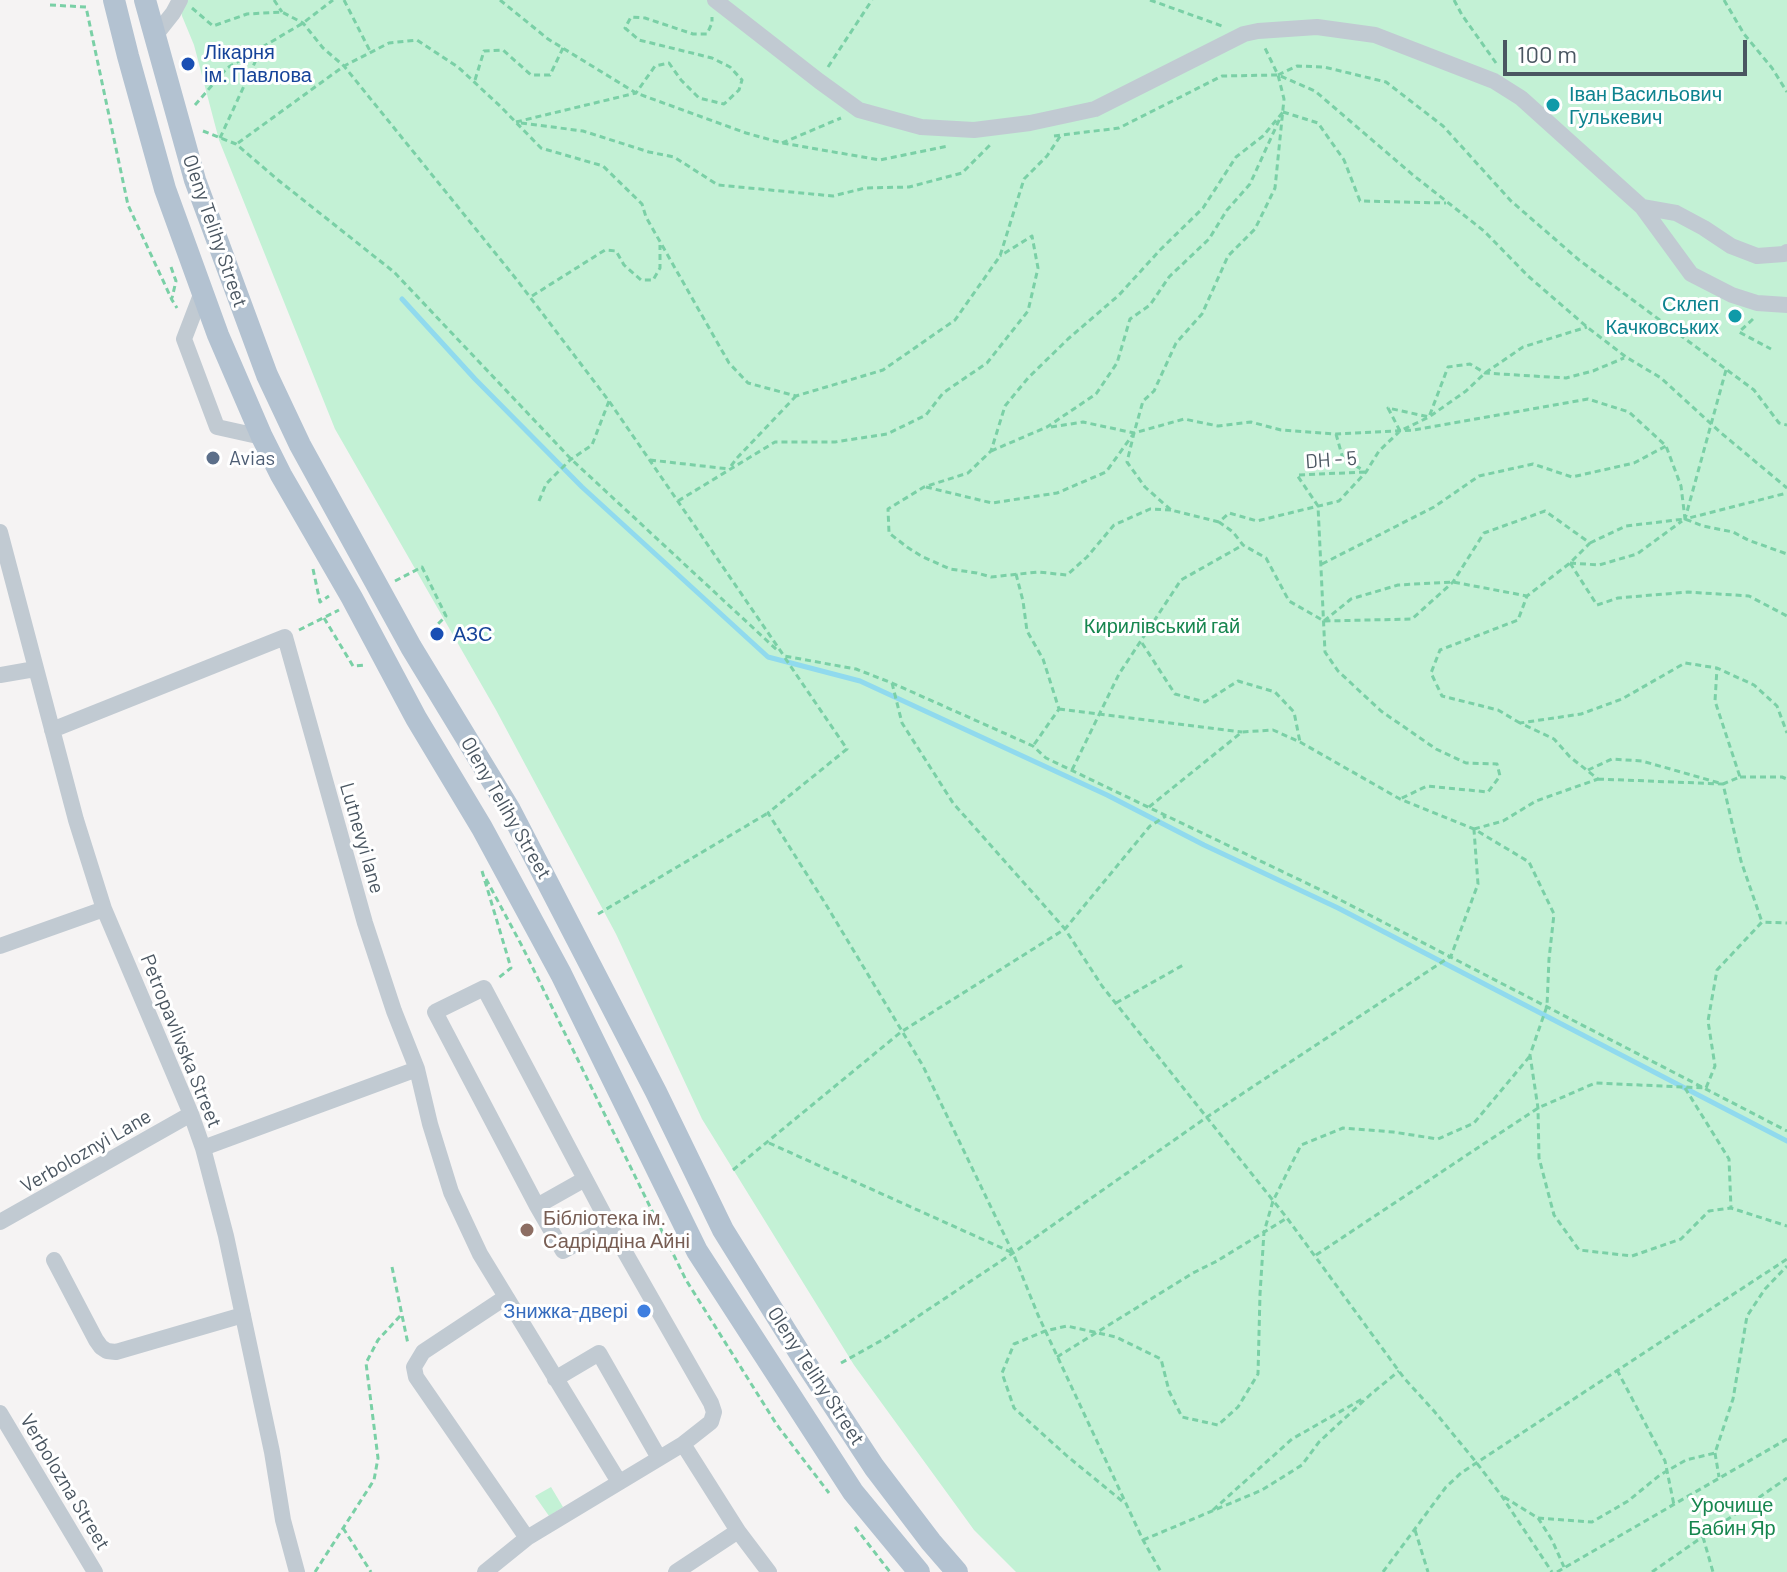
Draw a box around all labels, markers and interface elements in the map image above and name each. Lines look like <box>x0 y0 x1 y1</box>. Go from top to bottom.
scale bar <box>1507 24 1751 74</box>
text: 100 m <box>1517 39 1577 68</box>
place label: Лікарня ім. Павлова <box>204 40 312 87</box>
marker: Лікарня ім. Павлова <box>179 55 197 73</box>
place label: Іван Васильович Гулькевич <box>1569 82 1722 129</box>
marker: Іван Васильович Гулькевич <box>1544 96 1562 114</box>
street label: Oleny Telihy Street <box>178 151 252 311</box>
place label: Склеп Качковських <box>1605 292 1719 339</box>
marker: Склеп Качковських <box>1726 307 1744 325</box>
place label: Avias <box>229 446 275 470</box>
street label: DH - 5 <box>1304 446 1358 474</box>
marker: Avias <box>204 449 222 467</box>
park label: Кирилівський гай <box>1084 614 1240 638</box>
place label: АЗС <box>453 622 492 646</box>
marker: АЗС <box>428 625 446 643</box>
street label: Oleny Telihy Street <box>456 733 556 883</box>
street label: Lutnevyi lane <box>335 780 389 896</box>
street label: Petropavlivska Street <box>135 951 227 1131</box>
street label: Verboloznyi Lane <box>17 1104 155 1198</box>
place label: Бібліотека ім. Садріддіна Айні <box>543 1206 690 1253</box>
marker: Бібліотека ім. Садріддіна Айні <box>518 1221 536 1239</box>
place label: Знижка-двері <box>503 1299 628 1323</box>
marker: Знижка-двері <box>635 1302 653 1320</box>
street label: Oleny Telihy Street <box>762 1302 870 1450</box>
street label: Verbolozna Street <box>15 1410 115 1554</box>
park label: Урочище Бабин Яр <box>1688 1493 1776 1540</box>

